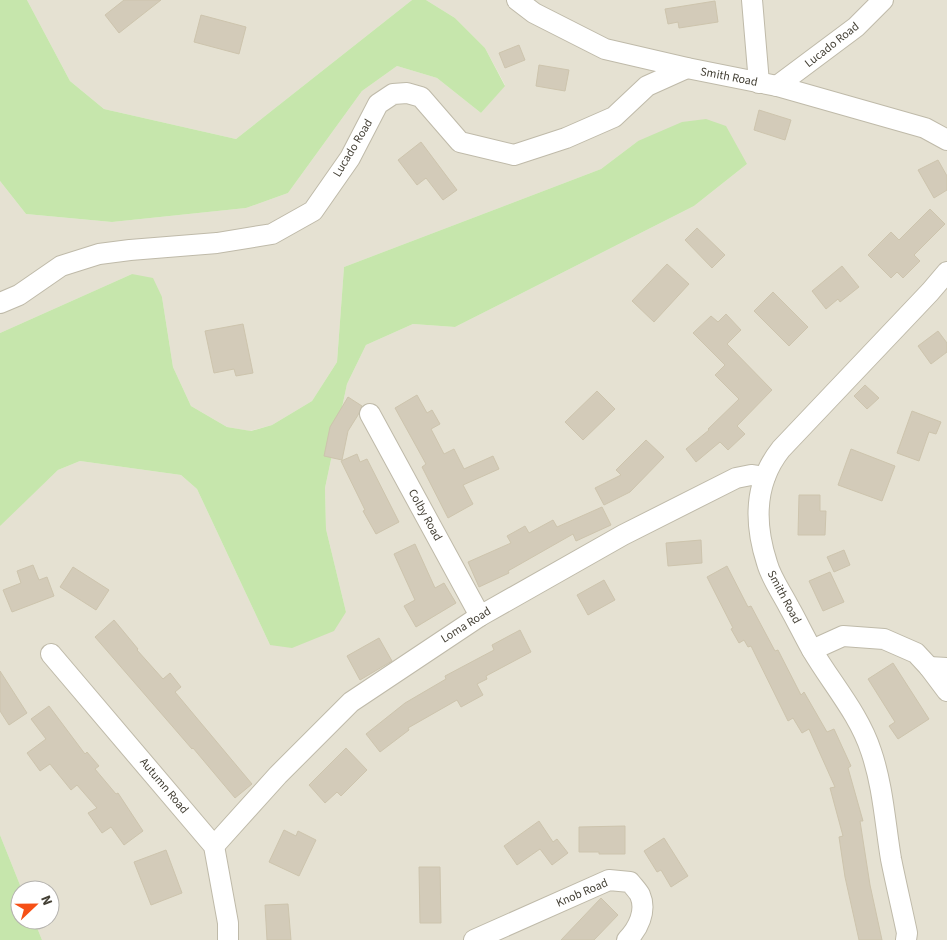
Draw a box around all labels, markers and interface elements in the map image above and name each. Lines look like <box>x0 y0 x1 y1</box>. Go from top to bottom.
street label: Lucado Road <box>801 18 863 72</box>
street label: Smith Road <box>699 63 759 91</box>
street label: Lucado Road <box>329 116 377 180</box>
street label: Colby Road <box>404 486 446 544</box>
street label: Smith Road <box>763 567 805 627</box>
street label: Loma Road <box>438 603 494 647</box>
street label: Autumn Road <box>136 754 192 818</box>
street label: Knob Road <box>553 874 611 912</box>
north arrow <box>10 880 60 930</box>
text: N <box>35 892 57 909</box>

